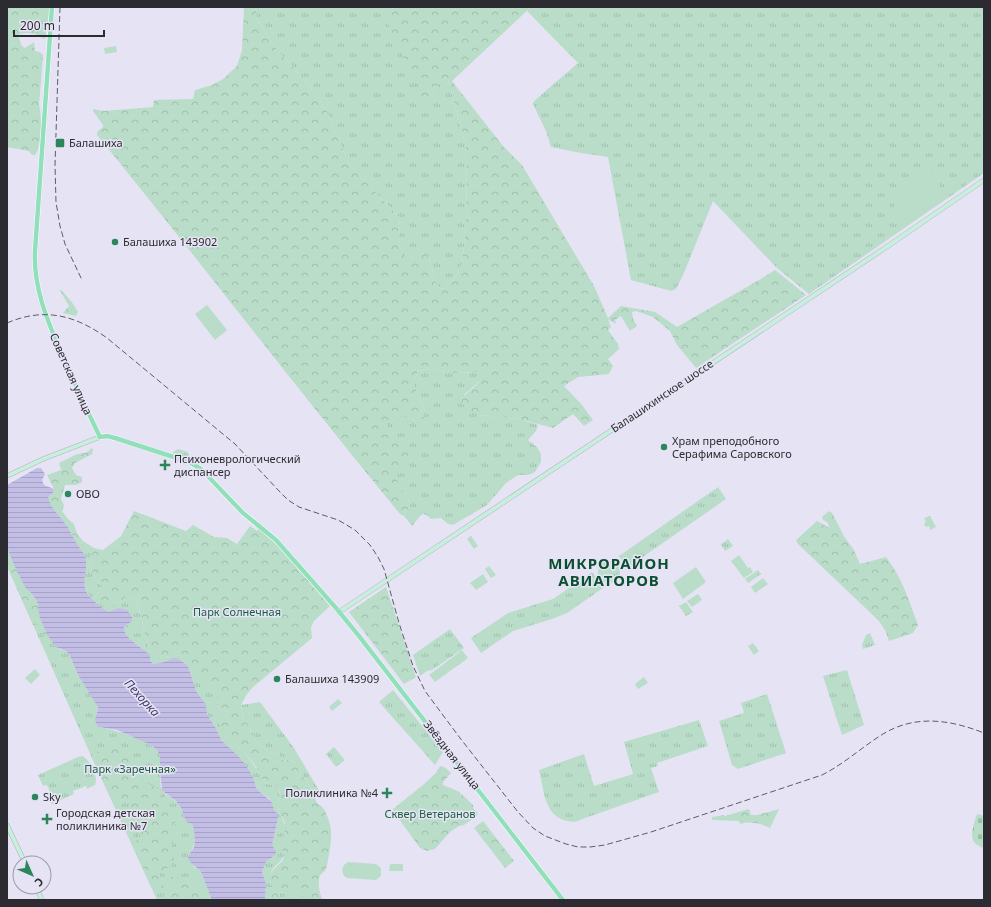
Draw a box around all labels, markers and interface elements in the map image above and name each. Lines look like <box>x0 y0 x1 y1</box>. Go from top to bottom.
scale bar <box>14 12 104 38</box>
text: 200 m <box>20 17 55 34</box>
place label: Балашиха <box>69 135 123 150</box>
marker: Балашиха <box>54 137 66 149</box>
place label: Балашиха 143902 <box>123 234 217 249</box>
marker: Балашиха 143902 <box>110 237 120 247</box>
street label: Советская улица <box>47 330 96 417</box>
street label: Балашихинское шоссе <box>607 356 716 436</box>
place label: Храм преподобного Серафима Саровского <box>672 433 792 461</box>
marker: Храм преподобного Серафима Саровского <box>659 442 669 452</box>
place label: Психоневрологический диспансер <box>174 451 301 479</box>
marker: Психоневрологический диспансер <box>159 459 171 471</box>
place label: ОВО <box>76 486 100 501</box>
marker: ОВО <box>63 489 73 499</box>
district label: МИКРОРАЙОН АВИАТОРОВ <box>548 553 670 590</box>
park label: Парк Солнечная <box>193 604 281 619</box>
place label: Балашиха 143909 <box>285 671 379 686</box>
marker: Балашиха 143909 <box>272 674 282 684</box>
water label: Пехорка <box>121 675 164 720</box>
street label: Звёздная улица <box>421 717 484 792</box>
park label: Парк «Заречная» <box>84 761 176 776</box>
place label: Поликлиника №4 <box>285 785 379 800</box>
marker: Поликлиника №4 <box>381 787 393 799</box>
place label: Sky <box>43 789 61 804</box>
marker: Sky <box>30 792 40 802</box>
place label: Городская детская поликлиника №7 <box>56 805 155 833</box>
park label: Сквер Ветеранов <box>384 806 476 821</box>
marker: Городская детская поликлиника №7 <box>41 813 53 825</box>
north arrow <box>12 855 52 895</box>
text: С <box>32 875 47 890</box>

